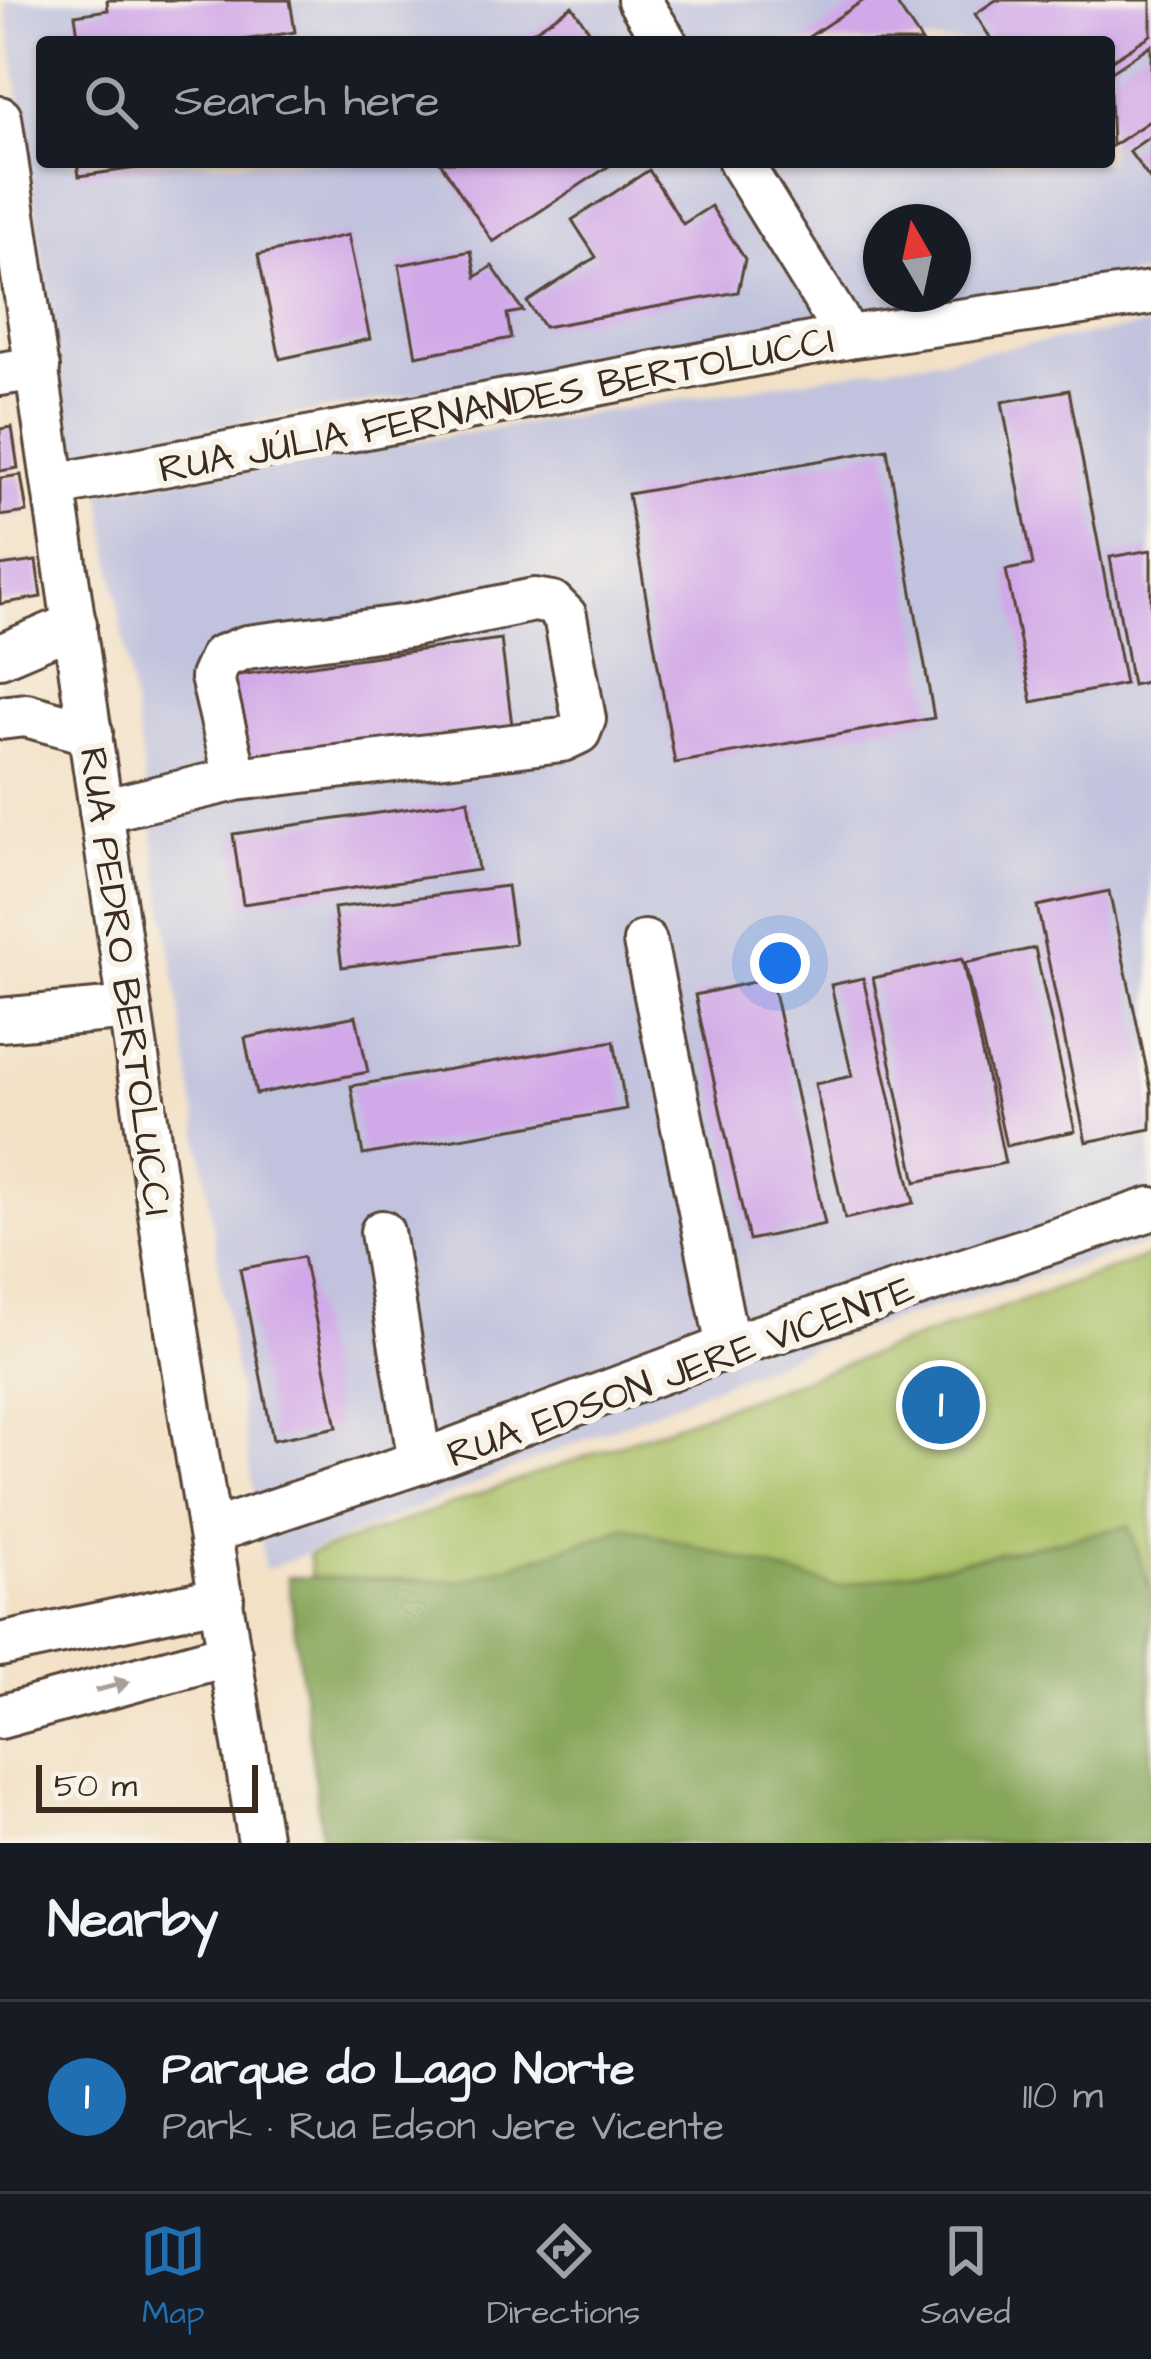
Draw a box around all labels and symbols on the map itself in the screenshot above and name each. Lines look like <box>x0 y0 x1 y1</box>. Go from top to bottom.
north arrow <box>863 204 971 312</box>
street label: RUA JÚLIA FERNANDES BERTOLUCCI <box>155 314 839 498</box>
street label: RUA PEDRO BERTOLUCCI <box>64 744 184 1219</box>
your location <box>750 933 810 993</box>
street label: RUA EDSON JERE VICENTE <box>440 1263 922 1483</box>
pin: 1 <box>902 1360 980 1450</box>
one-way arrow <box>95 1676 132 1695</box>
scale bar <box>36 1759 258 1812</box>

